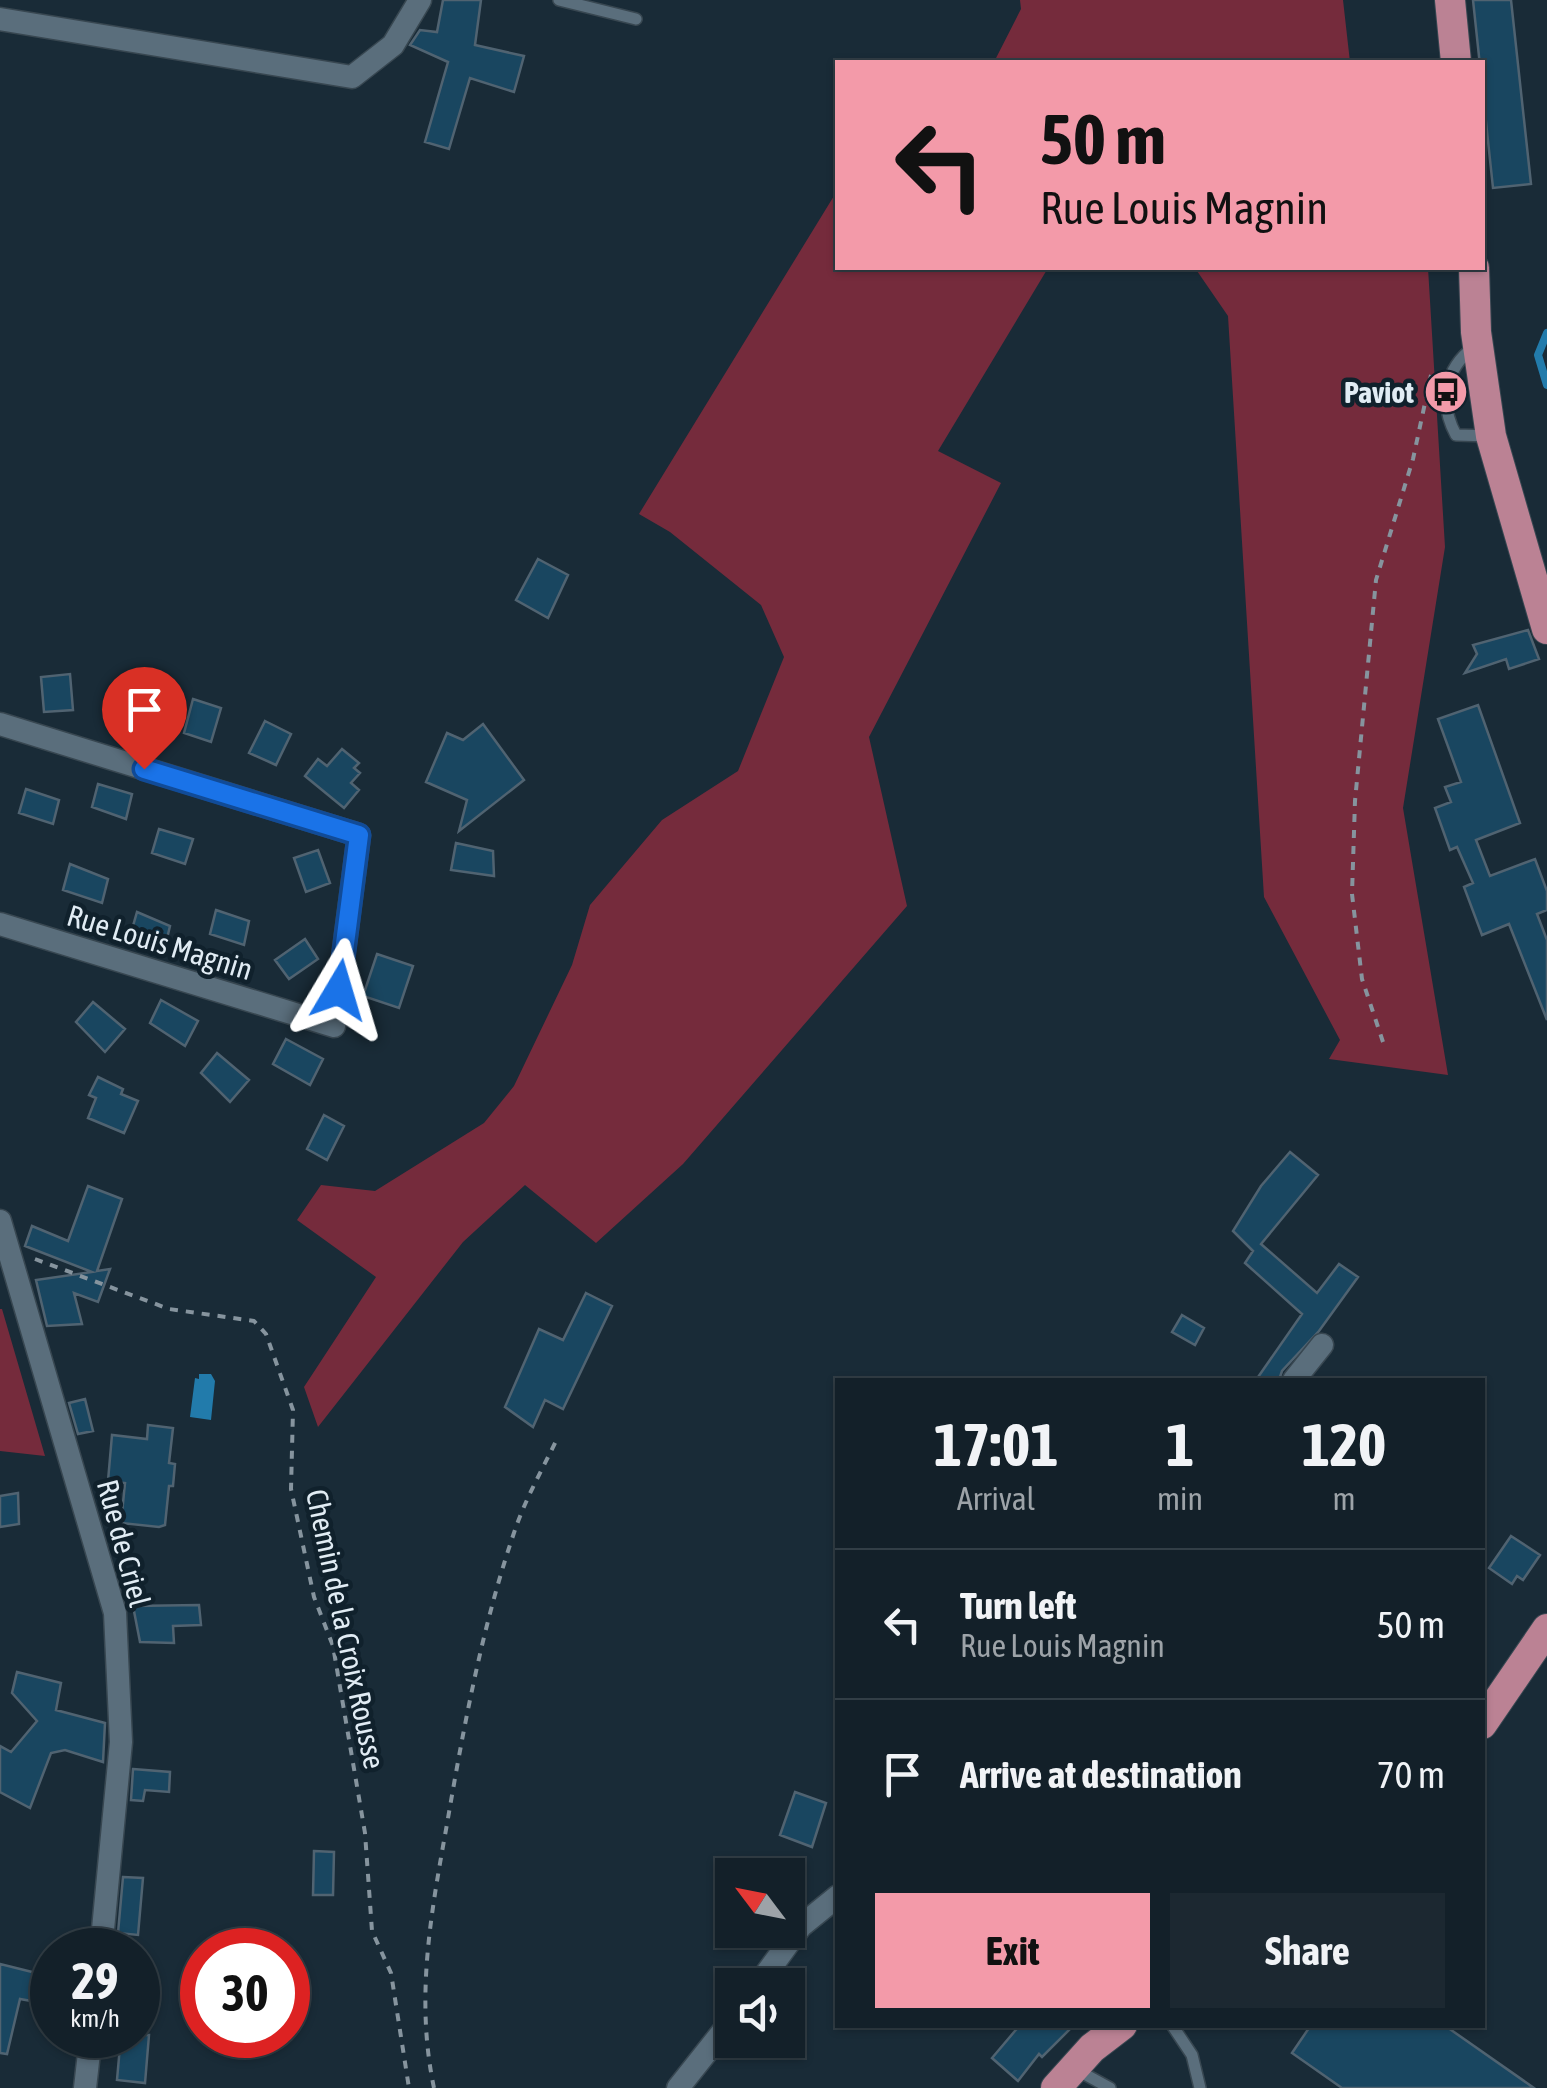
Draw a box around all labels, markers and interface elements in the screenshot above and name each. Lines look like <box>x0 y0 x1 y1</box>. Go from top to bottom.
text: 50 m <box>1040 99 1166 179</box>
icon: left <box>875 100 1005 230</box>
text: Rue Louis Magnin <box>1040 182 1328 234</box>
bus stop icon: Paviot <box>1423 369 1469 415</box>
place label: Paviot <box>1344 375 1414 409</box>
pin <box>102 667 187 770</box>
icon: arrive <box>117 682 172 737</box>
street label: Rue Louis Magnin <box>63 898 257 986</box>
position arrow <box>287 938 391 1042</box>
text: 17:01 <box>934 1410 1058 1479</box>
text: 1 <box>1166 1410 1194 1479</box>
text: 120 <box>1302 1410 1386 1479</box>
street label: Rue de Criel <box>91 1476 157 1610</box>
text: Arrival <box>957 1480 1035 1517</box>
text: min <box>1157 1480 1203 1517</box>
text: m <box>1332 1480 1356 1517</box>
street label: Chemin de la Croix Rousse <box>300 1486 392 1772</box>
text: Turn left <box>960 1584 1076 1627</box>
icon: left <box>875 1597 930 1652</box>
text: 50 m <box>1377 1603 1445 1646</box>
text: Rue Louis Magnin <box>960 1627 1165 1664</box>
icon: arrive <box>875 1747 930 1802</box>
text: Arrive at destination <box>960 1753 1242 1796</box>
text: 70 m <box>1377 1753 1445 1796</box>
north arrow <box>715 1858 805 1948</box>
map controls <box>715 1858 805 2058</box>
button: Exit <box>875 1893 1150 2008</box>
button: Share <box>1170 1893 1445 2008</box>
speed limit sign: 30 <box>180 1928 310 2058</box>
text: 29 <box>71 1952 118 2010</box>
button: sound <box>715 1968 805 2058</box>
text: km/h <box>70 2004 120 2032</box>

